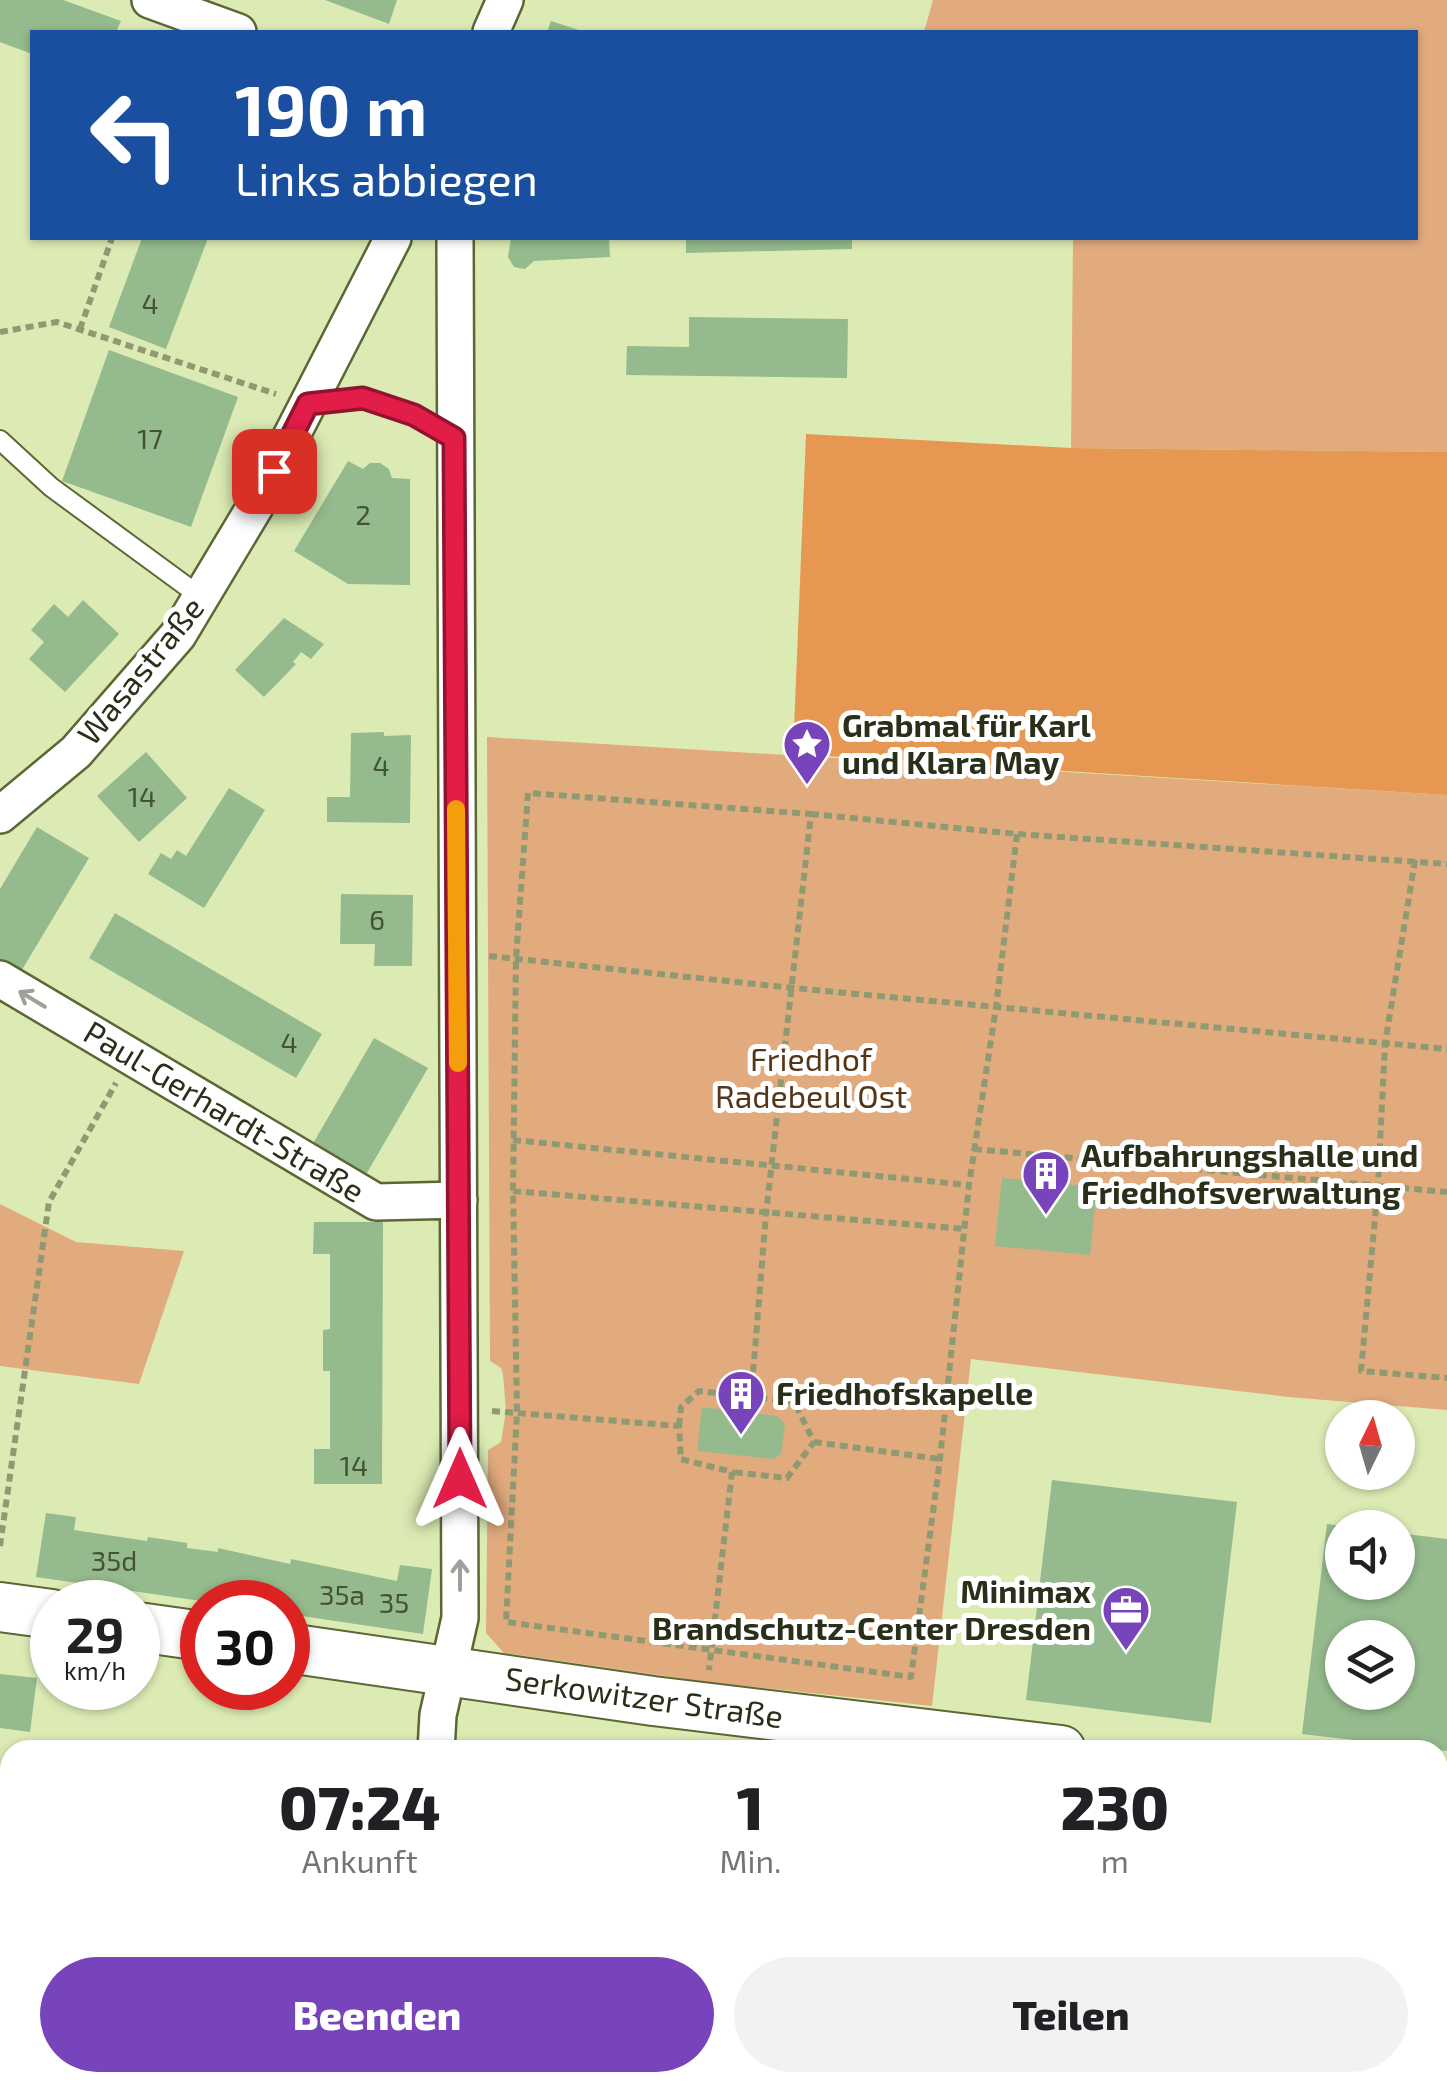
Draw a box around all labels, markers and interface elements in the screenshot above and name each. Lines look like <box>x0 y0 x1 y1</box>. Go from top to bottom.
text: 190 m <box>235 66 428 150</box>
icon: left <box>70 70 200 200</box>
text: Links abbiegen <box>235 151 538 205</box>
house number: 4 <box>141 286 159 320</box>
house number: 17 <box>137 421 163 455</box>
pin <box>232 429 317 514</box>
icon: arrive <box>247 444 302 499</box>
house number: 2 <box>355 497 371 531</box>
street label: Wasastraße <box>68 588 211 751</box>
place label: Grabmal für Karl und Klara May <box>842 705 1091 781</box>
place icon: Grabmal für Karl und Klara May <box>781 718 833 786</box>
house number: 4 <box>372 748 390 782</box>
house number: 14 <box>128 779 156 813</box>
house number: 6 <box>369 902 385 936</box>
one-way arrow <box>18 988 47 1008</box>
street label: Paul-Gerhardt-Straße <box>78 1012 372 1209</box>
house number: 4 <box>280 1025 298 1059</box>
park label: Friedhof Radebeul Ost <box>715 1039 907 1114</box>
place label: Aufbahrungshalle und Friedhofsverwaltung <box>1081 1135 1418 1210</box>
building icon: Aufbahrungshalle und Friedhofsverwaltung <box>1020 1148 1072 1216</box>
building icon: Friedhofskapelle <box>715 1368 767 1436</box>
place label: Friedhofskapelle <box>776 1373 1033 1411</box>
north arrow <box>1325 1400 1415 1490</box>
map controls <box>1325 1400 1415 1710</box>
position arrow <box>408 1427 512 1531</box>
house number: 14 <box>340 1448 368 1482</box>
button: sound <box>1325 1510 1415 1600</box>
house number: 35d <box>91 1543 137 1577</box>
one-way arrow <box>450 1560 470 1592</box>
place label: Minimax Brandschutz-Center Dresden <box>652 1571 1091 1646</box>
house number: 35a <box>319 1577 365 1611</box>
speed limit sign: 30 <box>180 1580 310 1710</box>
office icon: Minimax Brandschutz-Center Dresden <box>1100 1584 1152 1652</box>
house number: 35 <box>379 1585 409 1619</box>
text: 29 <box>66 1603 124 1663</box>
button: layers <box>1325 1620 1415 1710</box>
text: km/h <box>64 1655 126 1685</box>
street label: Serkowitzer Straße <box>503 1658 786 1734</box>
text: 07:24 <box>279 1770 440 1842</box>
text: 1 <box>737 1770 764 1842</box>
text: 230 <box>1060 1770 1169 1842</box>
text: Ankunft <box>302 1841 418 1879</box>
text: Min. <box>719 1841 781 1879</box>
text: m <box>1101 1841 1129 1879</box>
button: Beenden <box>40 1957 714 2072</box>
button: Teilen <box>734 1957 1408 2072</box>

